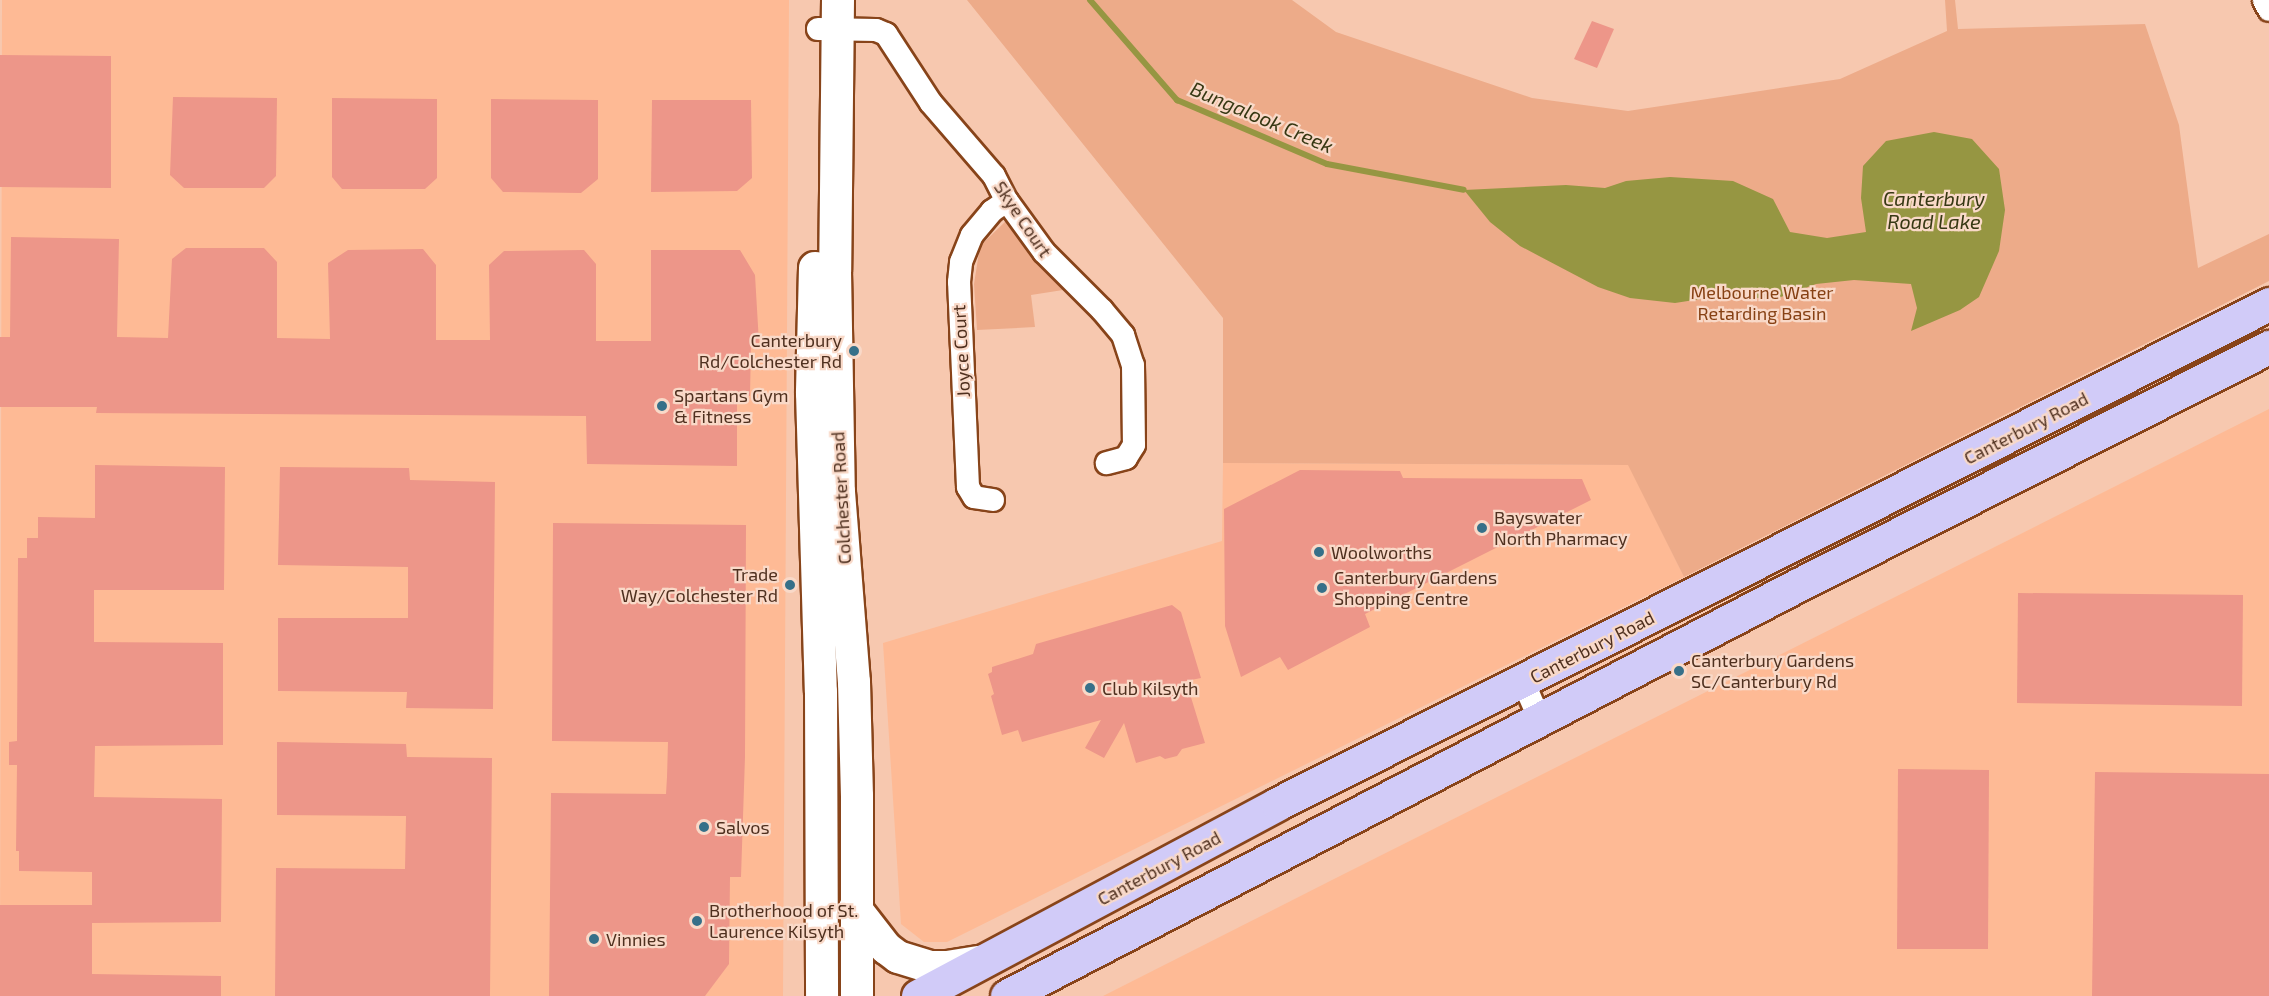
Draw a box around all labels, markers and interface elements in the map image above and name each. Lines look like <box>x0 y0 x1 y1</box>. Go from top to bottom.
water label: Bungalook Creek <box>1187 76 1337 158</box>
street label: Skye Court <box>990 177 1056 261</box>
water label: Canterbury Road Lake <box>1883 186 1985 233</box>
park label: Melbourne Water Retarding Basin <box>1690 282 1834 324</box>
street label: Joyce Court <box>948 304 974 398</box>
place label: Canterbury Rd/Colchester Rd <box>698 330 842 372</box>
marker: Canterbury Rd/Colchester Rd <box>847 344 861 358</box>
place label: Spartans Gym & Fitness <box>674 385 789 428</box>
street label: Canterbury Road <box>1960 387 2092 469</box>
marker: Spartans Gym & Fitness <box>655 399 669 413</box>
street label: Colchester Road <box>827 431 855 565</box>
place label: Bayswater North Pharmacy <box>1494 507 1628 550</box>
marker: Bayswater North Pharmacy <box>1475 521 1489 535</box>
place label: Woolworths <box>1331 541 1432 563</box>
marker: Woolworths <box>1312 545 1326 559</box>
place label: Trade Way/Colchester Rd <box>620 564 778 606</box>
place label: Canterbury Gardens Shopping Centre <box>1334 567 1497 610</box>
marker: Trade Way/Colchester Rd <box>783 578 797 592</box>
marker: Canterbury Gardens Shopping Centre <box>1315 581 1329 595</box>
street label: Canterbury Road <box>1526 606 1658 688</box>
place label: Canterbury Gardens SC/Canterbury Rd <box>1691 650 1854 692</box>
marker: Canterbury Gardens SC/Canterbury Rd <box>1672 664 1686 678</box>
place label: Club Kilsyth <box>1102 677 1199 699</box>
marker: Club Kilsyth <box>1083 681 1097 695</box>
place label: Salvos <box>716 816 770 838</box>
marker: Salvos <box>697 820 711 834</box>
street label: Canterbury Road <box>1093 826 1225 910</box>
place label: Brotherhood of St. Laurence Kilsyth <box>709 900 859 942</box>
marker: Brotherhood of St. Laurence Kilsyth <box>690 914 704 928</box>
place label: Vinnies <box>606 928 666 950</box>
marker: Vinnies <box>587 932 601 946</box>

